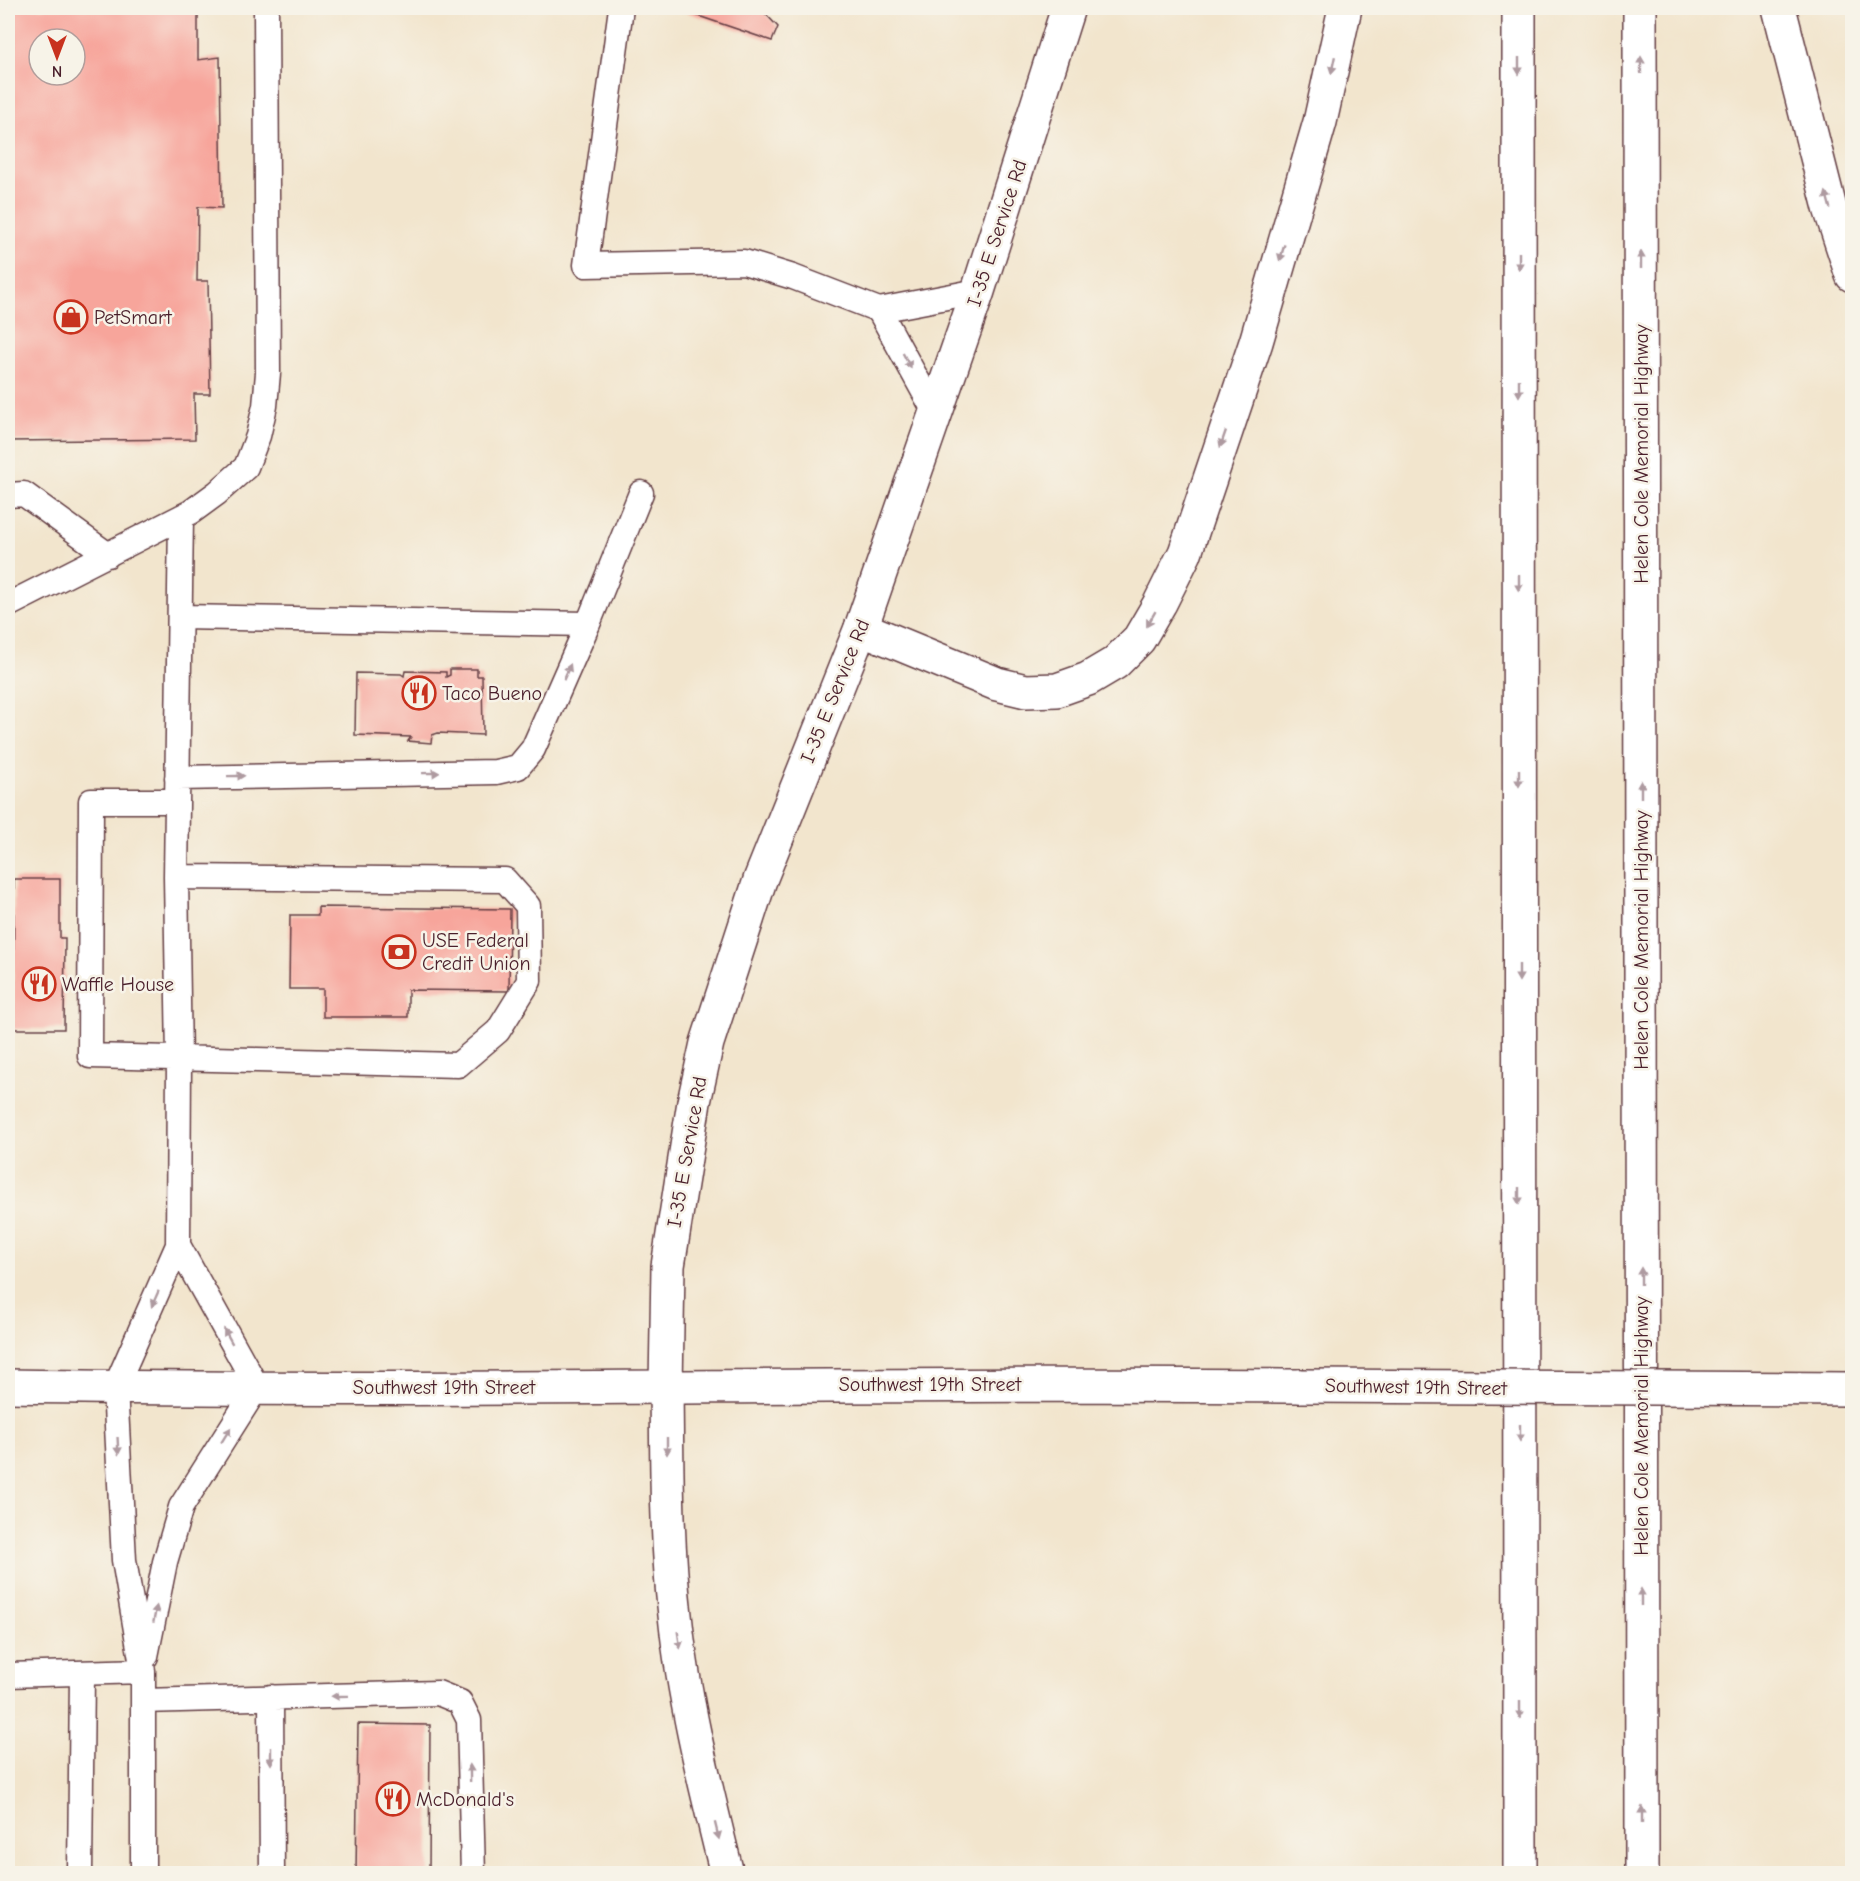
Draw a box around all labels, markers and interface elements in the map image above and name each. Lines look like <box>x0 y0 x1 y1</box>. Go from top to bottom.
north arrow <box>27 27 87 87</box>
one-way arrow <box>1327 55 1337 74</box>
one-way arrow <box>1636 55 1646 74</box>
one-way arrow <box>1514 56 1524 75</box>
text: N <box>52 62 62 80</box>
street label: I-35 E Service Rd <box>962 157 1032 309</box>
one-way arrow <box>1823 190 1832 208</box>
one-way arrow <box>1277 244 1286 262</box>
one-way arrow <box>1636 250 1646 269</box>
one-way arrow <box>1514 251 1524 270</box>
shop icon: PetSmart <box>53 299 89 335</box>
place label: PetSmart <box>94 306 173 329</box>
street label: Helen Cole Memorial Highway <box>1630 324 1653 584</box>
one-way arrow <box>902 353 912 370</box>
one-way arrow <box>1514 378 1524 397</box>
one-way arrow <box>1218 430 1227 448</box>
one-way arrow <box>1514 573 1524 592</box>
one-way arrow <box>1145 611 1156 627</box>
street label: I-35 E Service Rd <box>796 616 874 766</box>
one-way arrow <box>562 664 571 681</box>
restaurant icon: Taco Bueno <box>401 675 437 711</box>
place label: Taco Bueno <box>442 682 542 705</box>
one-way arrow <box>421 768 440 778</box>
one-way arrow <box>1514 768 1524 787</box>
one-way arrow <box>226 772 245 781</box>
one-way arrow <box>1636 779 1646 798</box>
street label: Helen Cole Memorial Highway <box>1630 810 1653 1070</box>
place label: USE Federal Credit Union <box>422 929 530 975</box>
bank icon: USE Federal Credit Union <box>381 934 417 970</box>
one-way arrow <box>1514 963 1524 982</box>
restaurant icon: Waffle House <box>21 966 57 1002</box>
place label: Waffle House <box>62 973 174 996</box>
street label: I-35 E Service Rd <box>662 1075 712 1229</box>
one-way arrow <box>1514 1186 1524 1205</box>
one-way arrow <box>1636 1267 1646 1286</box>
one-way arrow <box>149 1290 159 1308</box>
street label: Helen Cole Memorial Highway <box>1630 1296 1653 1556</box>
one-way arrow <box>223 1327 233 1344</box>
street label: Southwest 19th Street <box>839 1373 1022 1396</box>
street label: Southwest 19th Street <box>1325 1374 1509 1400</box>
street label: Southwest 19th Street <box>353 1376 536 1399</box>
one-way arrow <box>1515 1423 1525 1442</box>
one-way arrow <box>221 1427 232 1443</box>
one-way arrow <box>662 1436 672 1455</box>
one-way arrow <box>114 1437 123 1456</box>
one-way arrow <box>1636 1588 1646 1607</box>
one-way arrow <box>151 1604 160 1623</box>
one-way arrow <box>674 1631 683 1650</box>
one-way arrow <box>331 1691 350 1700</box>
one-way arrow <box>1515 1701 1525 1720</box>
one-way arrow <box>266 1746 276 1765</box>
one-way arrow <box>466 1764 475 1783</box>
restaurant icon: McDonald's <box>375 1781 411 1817</box>
place label: McDonald's <box>416 1788 514 1811</box>
one-way arrow <box>1637 1806 1647 1825</box>
one-way arrow <box>712 1822 722 1840</box>

